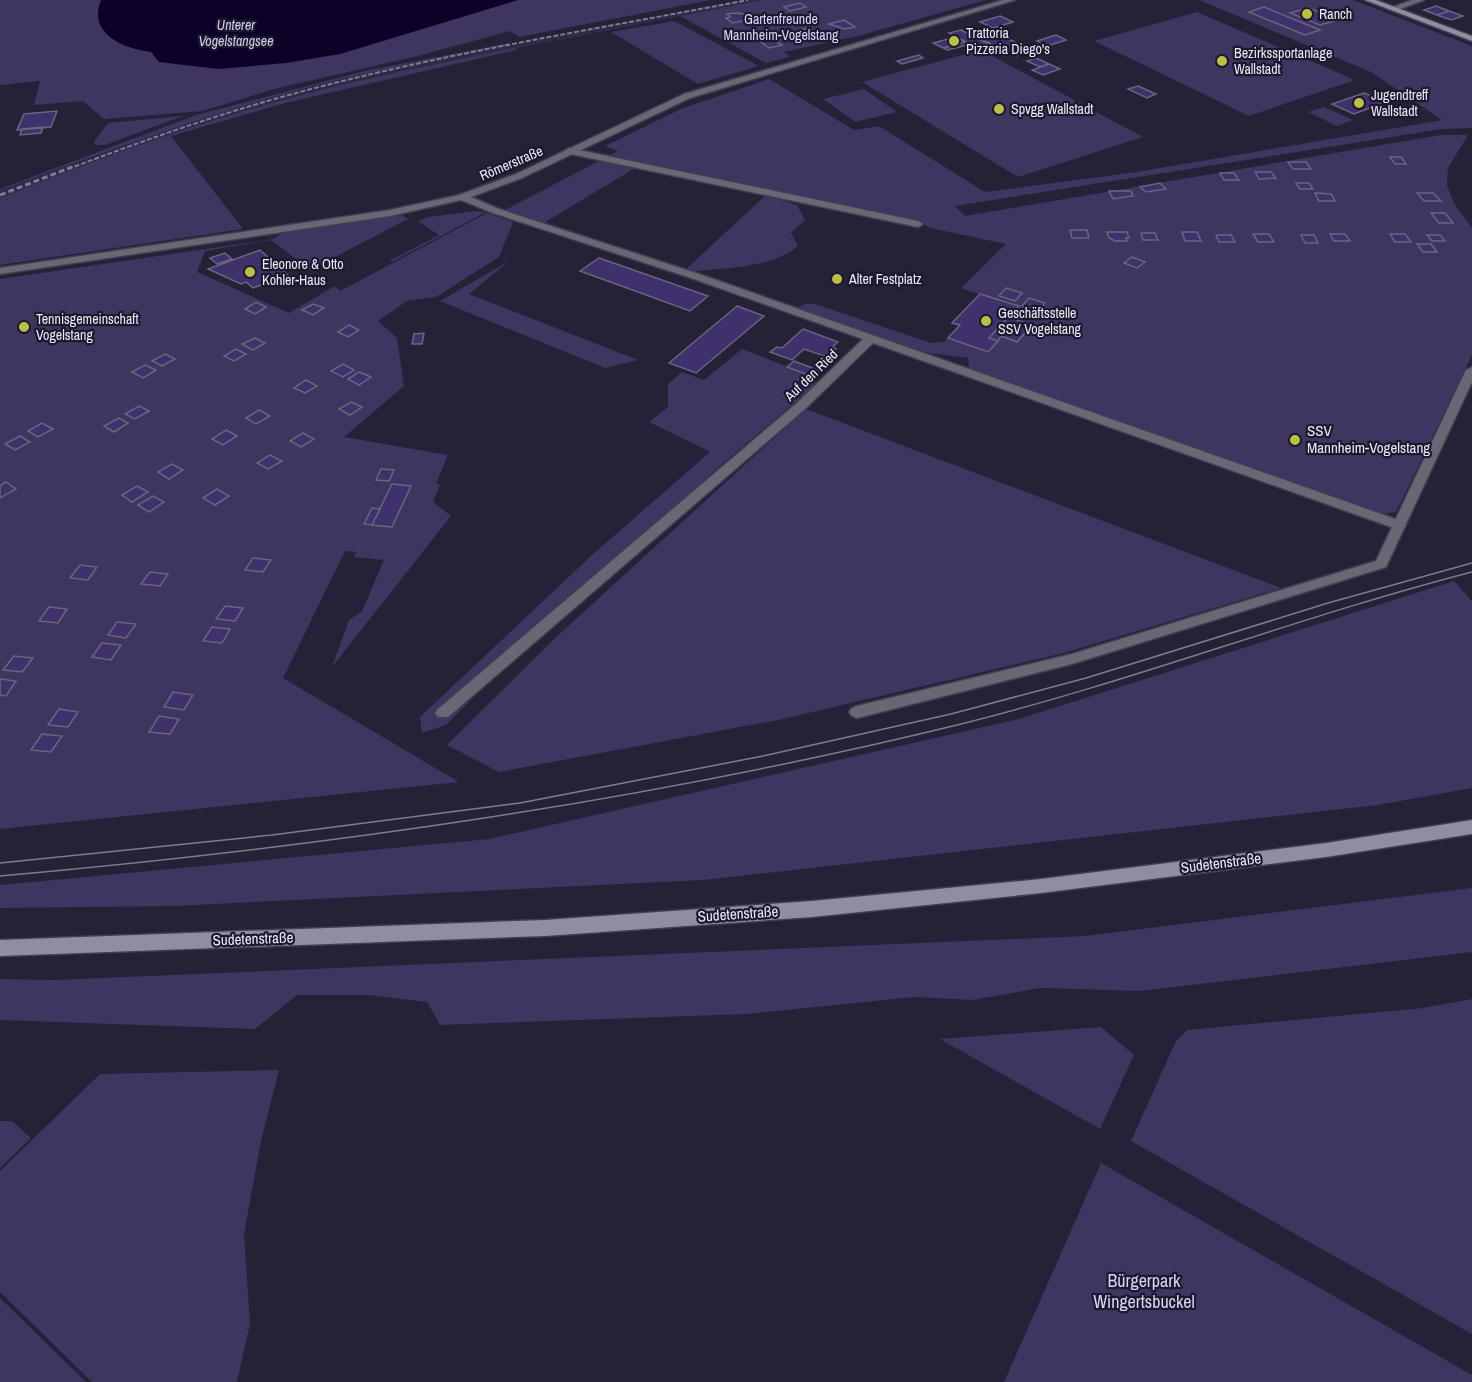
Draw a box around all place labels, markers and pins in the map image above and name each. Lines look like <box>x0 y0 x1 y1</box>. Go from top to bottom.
place label: Ranch <box>1319 5 1352 23</box>
marker: Ranch <box>1300 7 1314 21</box>
place label: Trattoria Pizzeria Diego's <box>966 24 1050 58</box>
marker: Trattoria Pizzeria Diego's <box>947 34 961 48</box>
place label: Bezirkssportanlage Wallstadt <box>1234 44 1332 78</box>
marker: Bezirkssportanlage Wallstadt <box>1215 54 1229 68</box>
place label: Jugendtreff Wallstadt <box>1371 86 1429 120</box>
marker: Jugendtreff Wallstadt <box>1352 96 1366 110</box>
place label: Spvgg Wallstadt <box>1011 100 1094 118</box>
marker: Spvgg Wallstadt <box>992 102 1006 116</box>
place label: Eleonore & Otto Kohler-Haus <box>262 255 344 289</box>
marker: Eleonore & Otto Kohler-Haus <box>243 265 257 279</box>
place label: Alter Festplatz <box>848 270 922 288</box>
marker: Alter Festplatz <box>830 272 844 286</box>
place label: Geschäftsstelle SSV Vogelstang <box>998 304 1082 338</box>
place label: Tennisgemeinschaft Vogelstang <box>36 310 139 344</box>
marker: Geschäftsstelle SSV Vogelstang <box>979 314 993 328</box>
marker: Tennisgemeinschaft Vogelstang <box>17 320 31 334</box>
place label: SSV Mannheim-Vogelstang <box>1307 420 1430 458</box>
marker: SSV Mannheim-Vogelstang <box>1288 433 1302 447</box>

